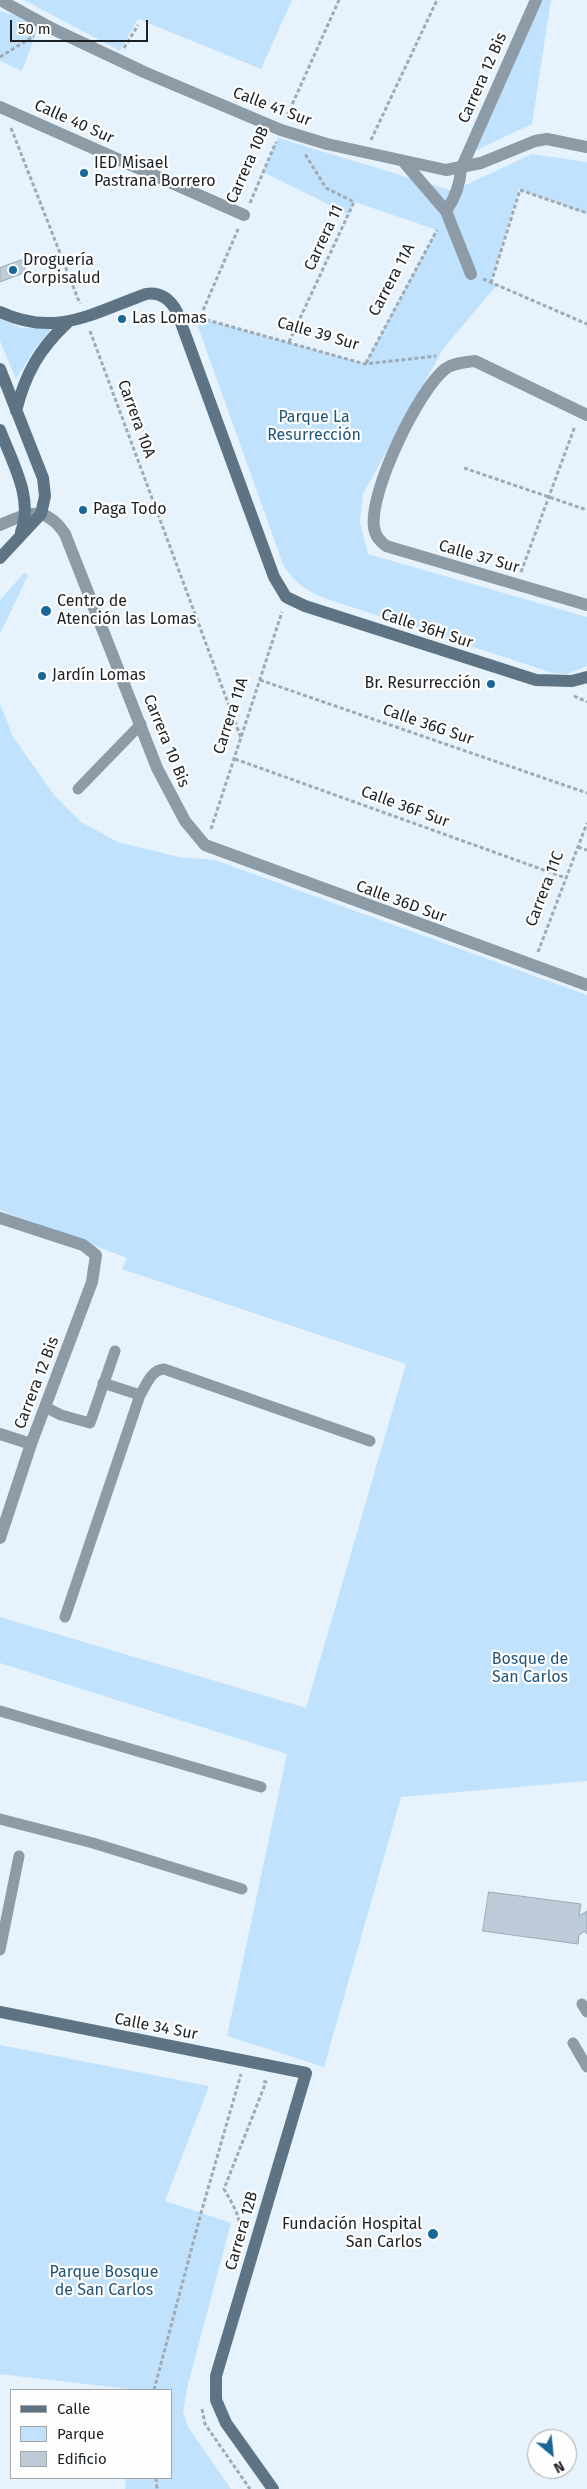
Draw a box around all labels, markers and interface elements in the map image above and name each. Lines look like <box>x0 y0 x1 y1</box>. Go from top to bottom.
scale bar <box>12 10 150 42</box>
text: 50 m <box>18 20 51 38</box>
street label: Carrera 12 Bis <box>454 30 512 126</box>
street label: Calle 41 Sur <box>230 83 314 131</box>
street label: Calle 40 Sur <box>31 96 117 148</box>
street label: Carrera 10B <box>223 124 273 206</box>
place label: IED Misael Pastrana Borrero <box>94 154 216 192</box>
marker: IED Misael Pastrana Borrero <box>78 167 90 179</box>
street label: Carrera 11 <box>300 202 348 274</box>
street label: Carrera 11A <box>365 240 419 320</box>
place label: Droguería Corpisalud <box>23 251 101 289</box>
marker: Droguería Corpisalud <box>7 264 19 276</box>
place label: Las Lomas <box>132 309 207 329</box>
marker: Las Lomas <box>116 313 128 325</box>
street label: Calle 39 Sur <box>275 313 361 355</box>
street label: Carrera 10A <box>113 377 159 461</box>
park label: Parque La Resurrección <box>267 408 361 446</box>
place label: Paga Todo <box>93 500 167 520</box>
marker: Paga Todo <box>77 504 89 516</box>
street label: Calle 37 Sur <box>436 536 522 578</box>
place label: Centro de Atención las Lomas <box>57 592 196 630</box>
marker: Centro de Atención las Lomas <box>39 604 53 618</box>
street label: Calle 36H Sur <box>379 605 475 653</box>
place label: Jardín Lomas <box>52 666 146 686</box>
marker: Jardín Lomas <box>36 670 48 682</box>
place label: Br. Resurrección <box>365 674 481 694</box>
street label: Carrera 11A <box>210 675 252 757</box>
marker: Br. Resurrección <box>485 678 497 690</box>
street label: Carrera 10 Bis <box>139 692 193 790</box>
street label: Calle 36G Sur <box>380 701 476 749</box>
street label: Calle 36F Sur <box>358 782 452 832</box>
street label: Carrera 11C <box>522 849 568 929</box>
street label: Calle 36D Sur <box>353 877 449 927</box>
street label: Carrera 12 Bis <box>11 1334 63 1432</box>
park label: Bosque de San Carlos <box>492 1650 568 1688</box>
street label: Calle 34 Sur <box>113 2010 199 2044</box>
street label: Carrera 12B <box>222 2189 262 2273</box>
place label: Fundación Hospital San Carlos <box>282 2215 422 2253</box>
marker: Fundación Hospital San Carlos <box>426 2227 440 2241</box>
park label: Parque Bosque de San Carlos <box>50 2263 158 2301</box>
legend <box>10 2389 172 2479</box>
text: Calle <box>57 2400 90 2418</box>
text: Parque <box>57 2425 104 2443</box>
north arrow <box>527 2429 577 2479</box>
text: Edificio <box>57 2450 107 2468</box>
text: N <box>551 2457 567 2476</box>

